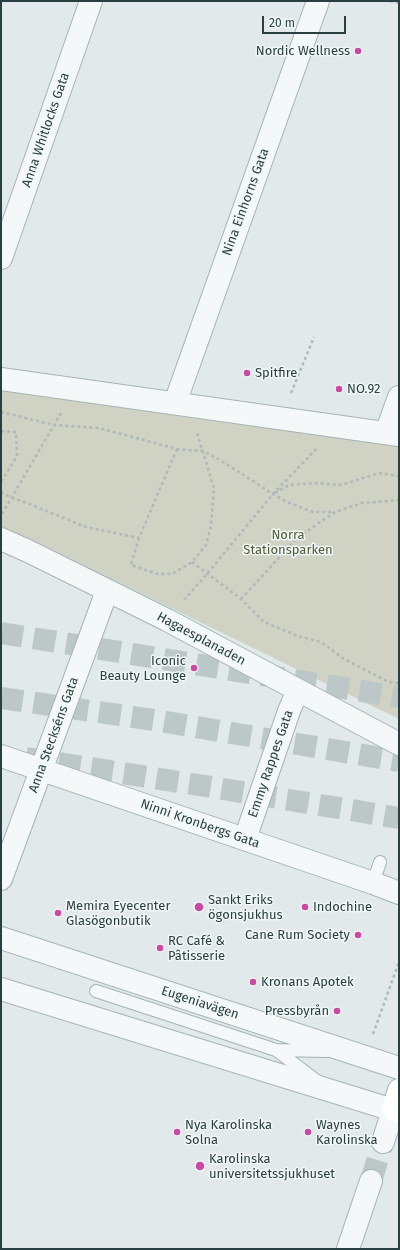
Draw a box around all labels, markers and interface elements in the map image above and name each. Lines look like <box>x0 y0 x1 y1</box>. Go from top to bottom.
scale bar <box>264 8 348 34</box>
text: 20 m <box>269 16 295 30</box>
place label: Nordic Wellness <box>256 43 350 59</box>
marker: Nordic Wellness <box>353 46 363 56</box>
street label: Anna Whitlocks Gata <box>19 71 73 189</box>
street label: Nina Einhorns Gata <box>219 146 273 258</box>
place label: Spitfire <box>255 365 297 381</box>
marker: Spitfire <box>242 368 252 378</box>
place label: NO.92 <box>347 381 380 397</box>
marker: NO.92 <box>334 384 344 394</box>
park label: Norra Stationsparken <box>243 527 333 558</box>
street label: Hagaesplanaden <box>154 609 248 669</box>
place label: Iconic Beauty Lounge <box>99 653 186 684</box>
marker: Iconic Beauty Lounge <box>189 663 199 673</box>
street label: Anna Steckséns Gata <box>26 675 82 795</box>
street label: Emmy Rappes Gata <box>245 708 297 820</box>
street label: Ninni Kronbergs Gata <box>138 796 262 852</box>
place label: Sankt Eriks ögonsjukhus <box>208 892 283 923</box>
place label: Memira Eyecenter Glasögonbutik <box>66 898 170 929</box>
place label: Indochine <box>313 899 372 915</box>
marker: Sankt Eriks ögonsjukhus <box>193 901 205 913</box>
marker: Indochine <box>300 902 310 912</box>
marker: Memira Eyecenter Glasögonbutik <box>53 908 63 918</box>
place label: Cane Rum Society <box>245 927 350 943</box>
marker: Cane Rum Society <box>353 930 363 940</box>
place label: RC Café & Pâtisserie <box>168 933 225 964</box>
marker: RC Café & Pâtisserie <box>155 943 165 953</box>
place label: Kronans Apotek <box>261 974 354 990</box>
marker: Kronans Apotek <box>248 977 258 987</box>
street label: Eugeniavägen <box>159 983 241 1023</box>
place label: Pressbyrån <box>265 1003 329 1019</box>
marker: Pressbyrån <box>332 1006 342 1016</box>
place label: Nya Karolinska Solna <box>185 1117 272 1148</box>
place label: Waynes Karolinska <box>316 1117 378 1148</box>
marker: Nya Karolinska Solna <box>172 1127 182 1137</box>
marker: Waynes Karolinska <box>303 1127 313 1137</box>
place label: Karolinska universitetssjukhuset <box>209 1151 335 1182</box>
marker: Karolinska universitetssjukhuset <box>194 1160 206 1172</box>

